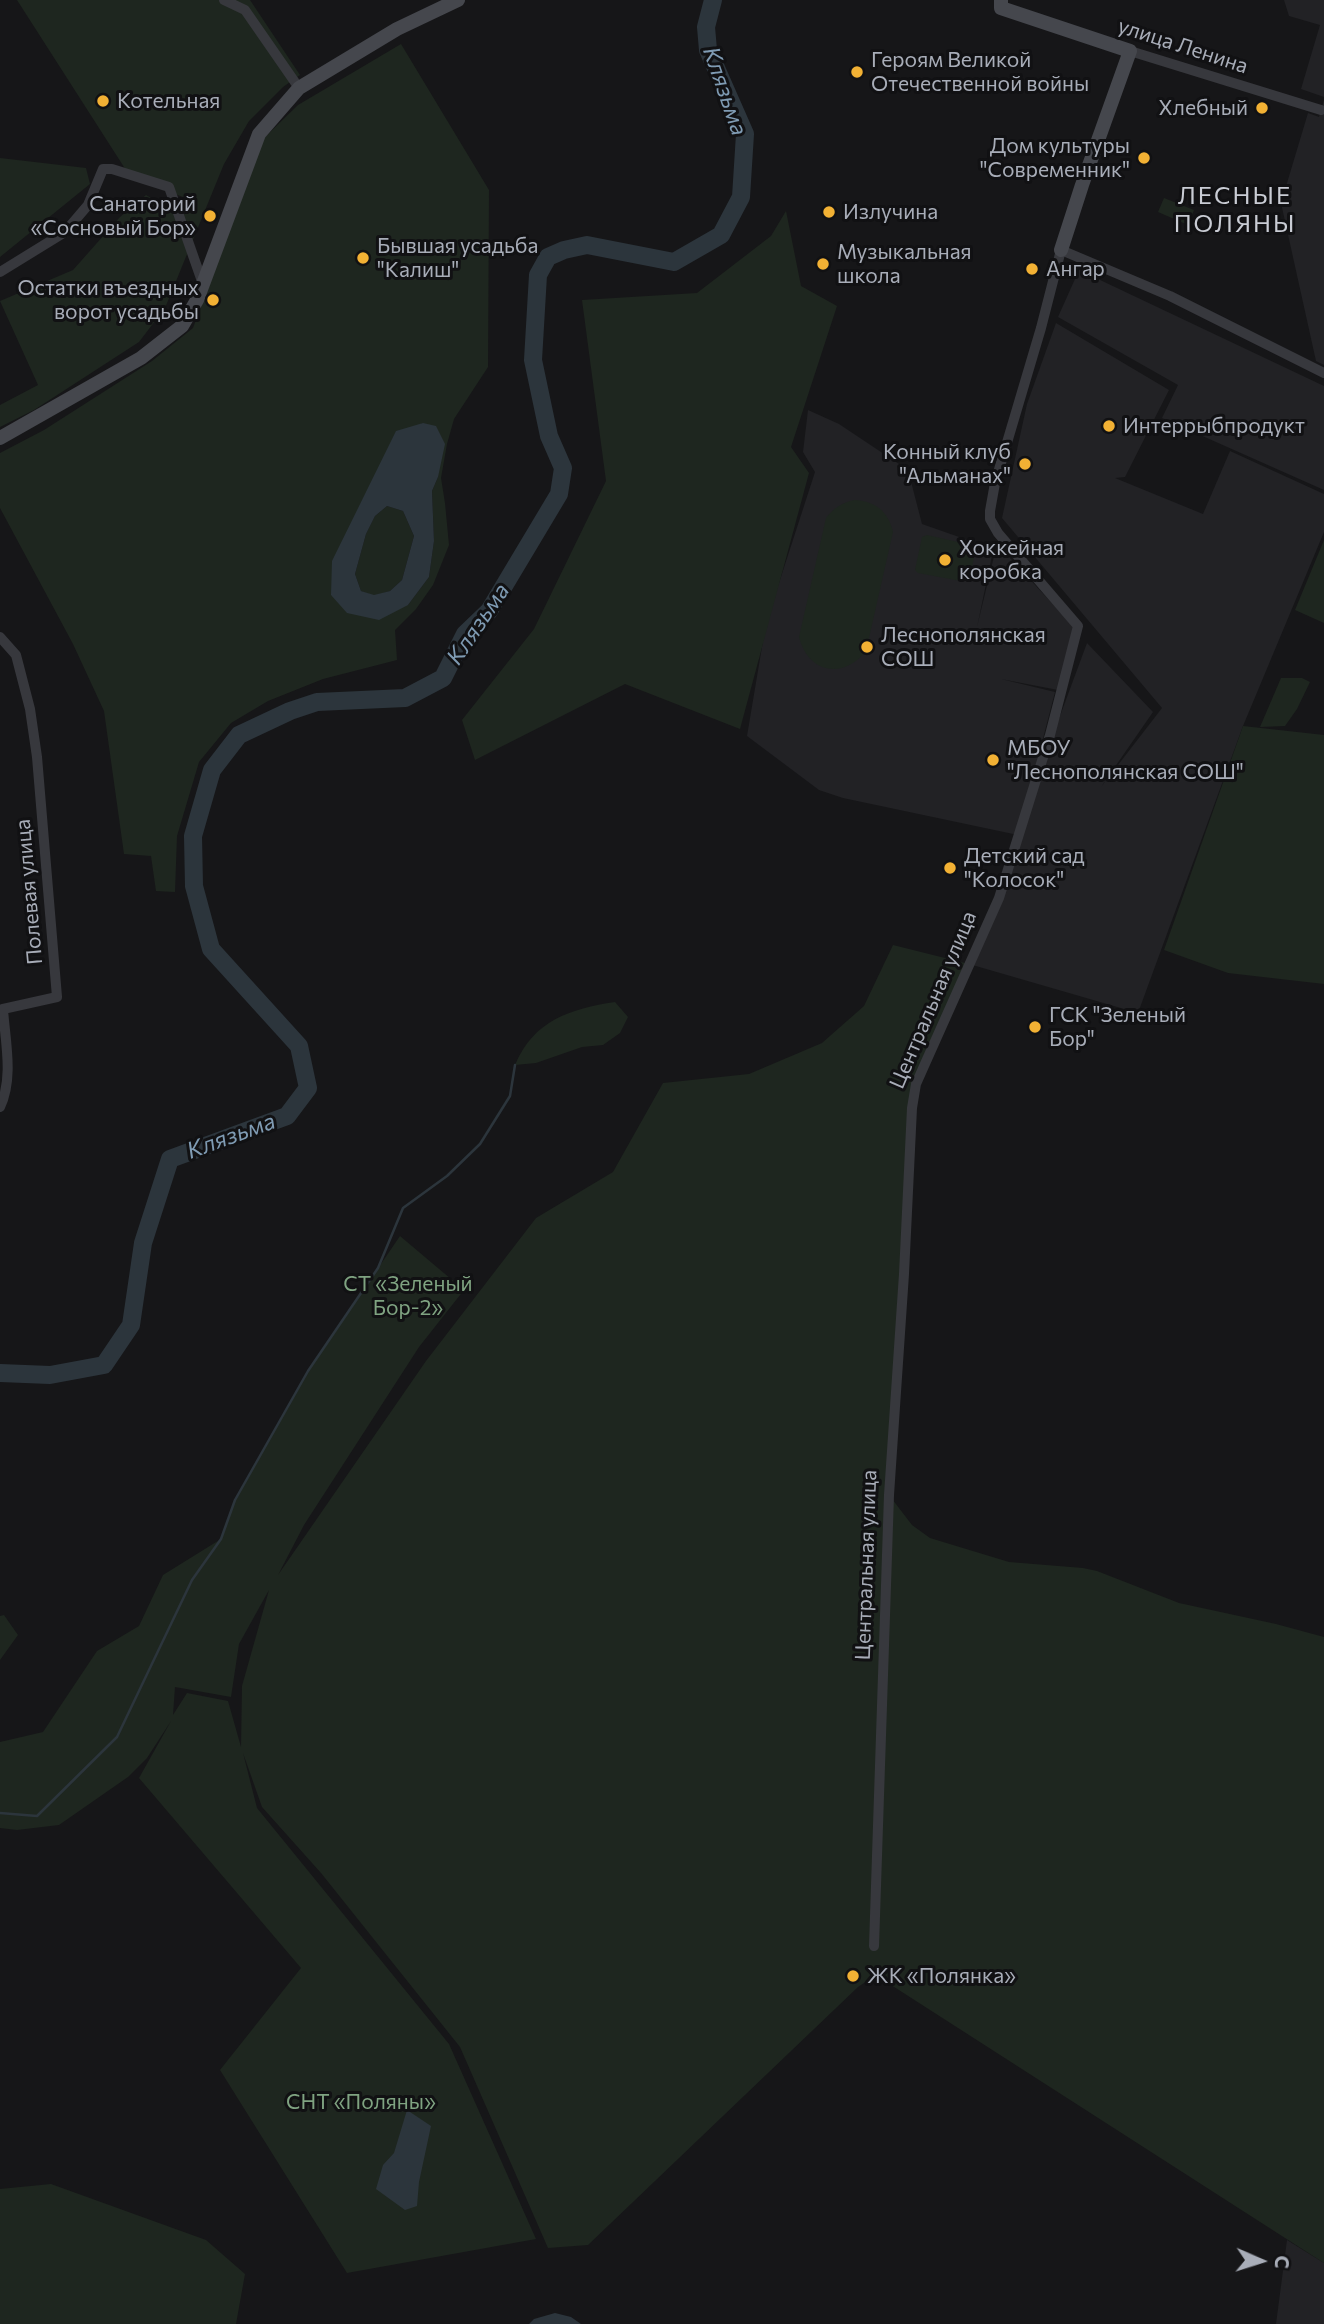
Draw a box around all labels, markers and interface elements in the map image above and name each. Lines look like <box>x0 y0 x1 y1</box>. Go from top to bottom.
street label: улица Ленина <box>1115 13 1251 79</box>
water label: Клязьма <box>697 43 753 139</box>
place label: Героям Великой Отечественной войны <box>871 47 1089 97</box>
marker: Героям Великой Отечественной войны <box>849 64 865 80</box>
place label: Котельная <box>117 88 220 114</box>
marker: Котельная <box>95 93 111 109</box>
place label: Хлебный <box>1159 95 1248 121</box>
marker: Хлебный <box>1254 100 1270 116</box>
place label: Дом культуры "Современник" <box>980 133 1130 183</box>
marker: Дом культуры "Современник" <box>1136 150 1152 166</box>
district label: ЛЕСНЫЕ ПОЛЯНЫ <box>1174 182 1296 238</box>
place label: Санаторий «Сосновый Бор» <box>30 191 196 241</box>
place label: Излучина <box>843 199 938 225</box>
marker: Излучина <box>821 204 837 220</box>
marker: Санаторий «Сосновый Бор» <box>202 208 218 224</box>
place label: Бывшая усадьба "Калиш" <box>377 233 538 283</box>
place label: Музыкальная школа <box>837 239 972 289</box>
marker: Бывшая усадьба "Калиш" <box>355 250 371 266</box>
marker: Музыкальная школа <box>815 256 831 272</box>
place label: Ангар <box>1046 256 1105 282</box>
marker: Ангар <box>1024 261 1040 277</box>
place label: Остатки въездных ворот усадьбы <box>17 275 199 325</box>
marker: Остатки въездных ворот усадьбы <box>205 292 221 308</box>
place label: Интеррыбпродукт <box>1123 413 1305 439</box>
marker: Интеррыбпродукт <box>1101 418 1117 434</box>
place label: Конный клуб "Альманах" <box>883 439 1011 489</box>
marker: Конный клуб "Альманах" <box>1017 456 1033 472</box>
place label: Хоккейная коробка <box>959 535 1064 585</box>
marker: Хоккейная коробка <box>937 552 953 568</box>
water label: Клязьма <box>441 578 515 670</box>
place label: Леснополянская СОШ <box>881 622 1046 672</box>
marker: Леснополянская СОШ <box>859 639 875 655</box>
place label: МБОУ "Леснополянская СОШ" <box>1007 735 1244 785</box>
marker: МБОУ "Леснополянская СОШ" <box>985 752 1001 768</box>
street label: Полевая улица <box>10 818 48 966</box>
place label: Детский сад "Колосок" <box>964 843 1085 893</box>
marker: Детский сад "Колосок" <box>942 860 958 876</box>
street label: Центральная улица <box>884 907 982 1093</box>
place label: ГСК "Зеленый Бор" <box>1049 1002 1186 1052</box>
marker: ГСК "Зеленый Бор" <box>1027 1019 1043 1035</box>
water label: Клязьма <box>183 1107 279 1165</box>
park label: СТ «Зеленый Бор-2» <box>343 1271 473 1321</box>
street label: Центральная улица <box>850 1469 882 1661</box>
place label: ЖК «Полянка» <box>867 1963 1016 1989</box>
marker: ЖК «Полянка» <box>845 1968 861 1984</box>
park label: СНТ «Поляны» <box>286 2089 436 2115</box>
north arrow <box>1226 2226 1296 2296</box>
text: С <box>1271 2255 1294 2269</box>

